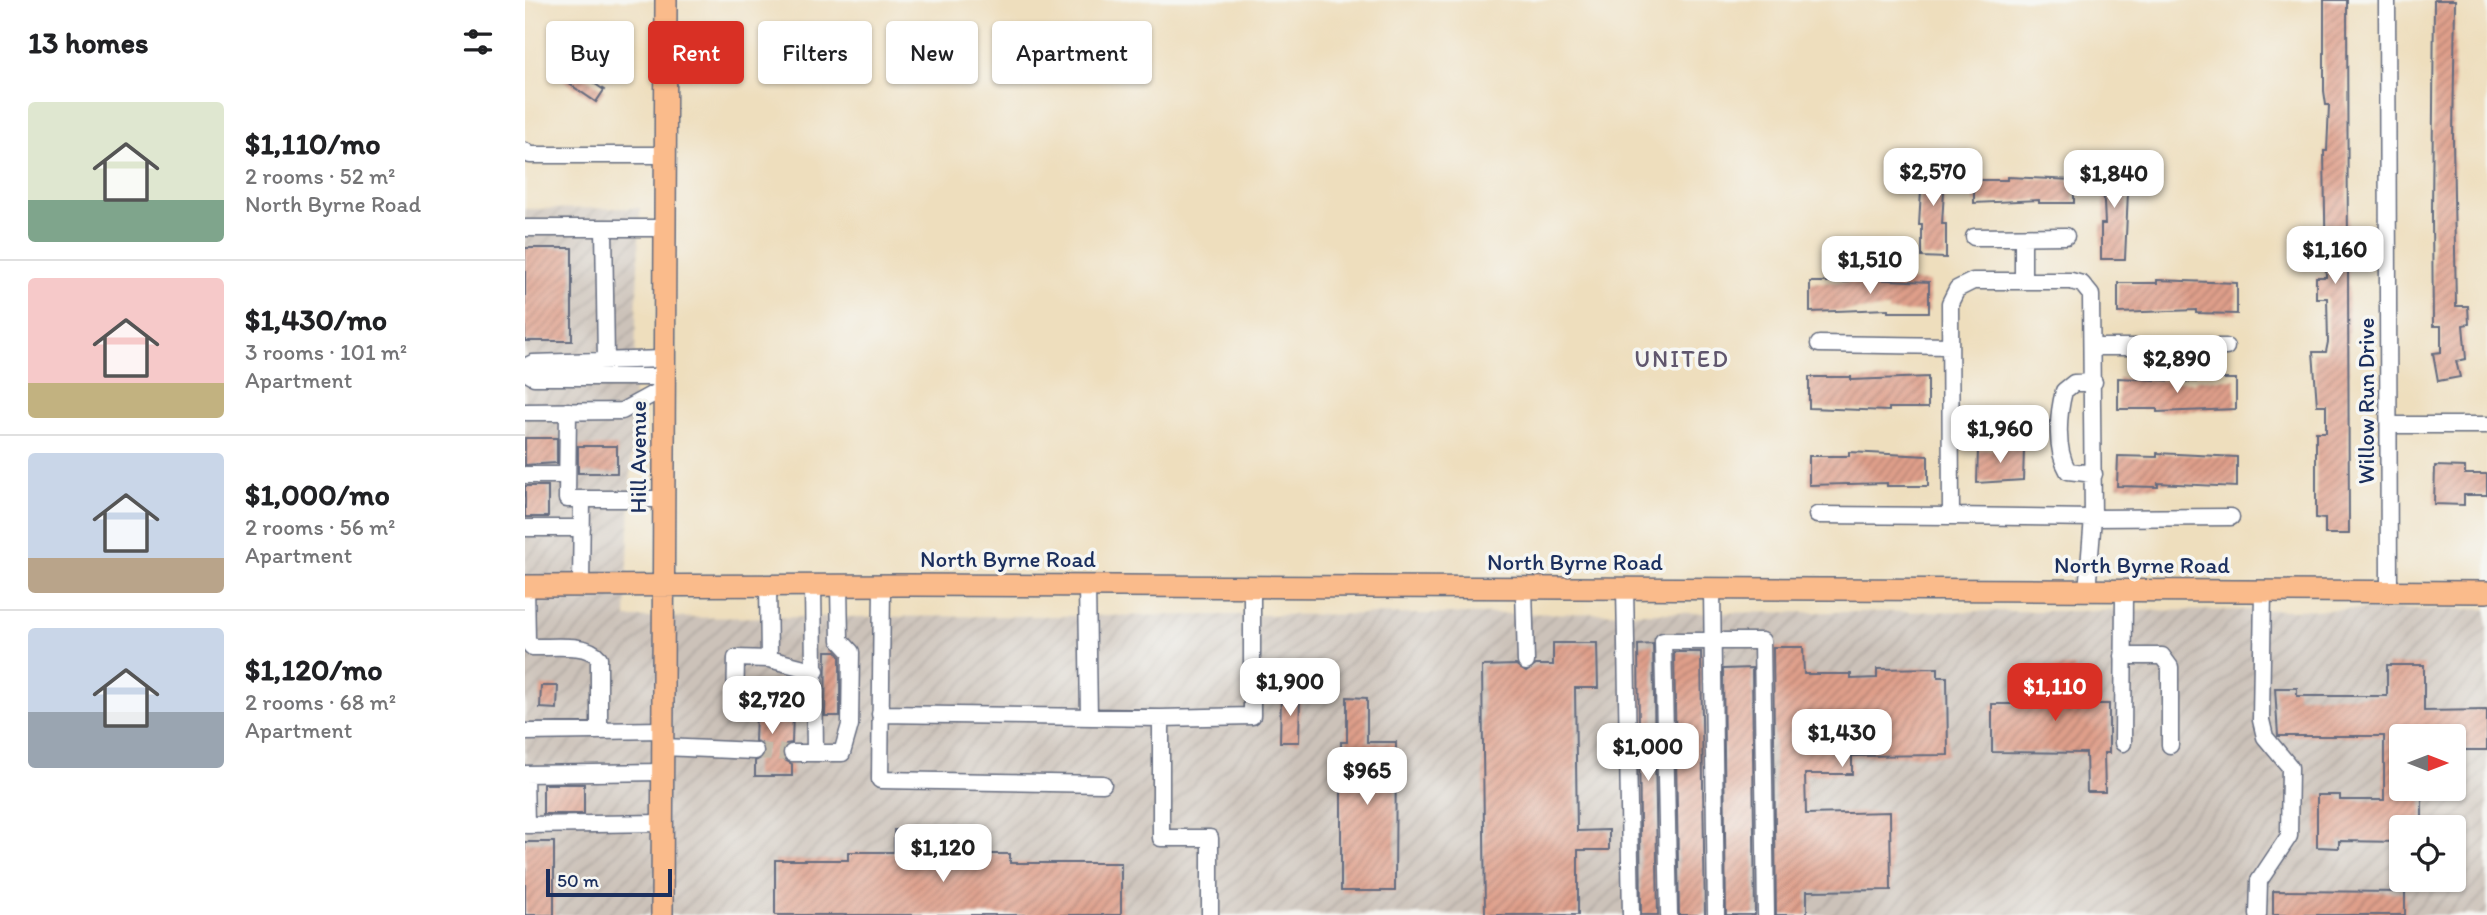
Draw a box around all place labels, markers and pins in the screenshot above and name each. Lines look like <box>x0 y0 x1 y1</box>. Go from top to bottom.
pin: $2,570 <box>1876 148 1990 208</box>
pin: $1,840 <box>2057 150 2171 210</box>
pin: $1,160 <box>2278 226 2392 286</box>
pin: $1,510 <box>1813 236 1927 296</box>
pin: $2,890 <box>2120 336 2234 395</box>
pin: $1,960 <box>1943 406 2057 465</box>
pin: $1,900 <box>1233 658 1347 718</box>
pin: $1,110 <box>1998 664 2112 723</box>
pin: $2,720 <box>715 676 829 736</box>
pin: $1,430 <box>1785 710 1899 769</box>
pin: $1,000 <box>1591 724 1705 783</box>
pin: $965 <box>1326 748 1408 807</box>
pin: $1,120 <box>886 824 1000 884</box>

